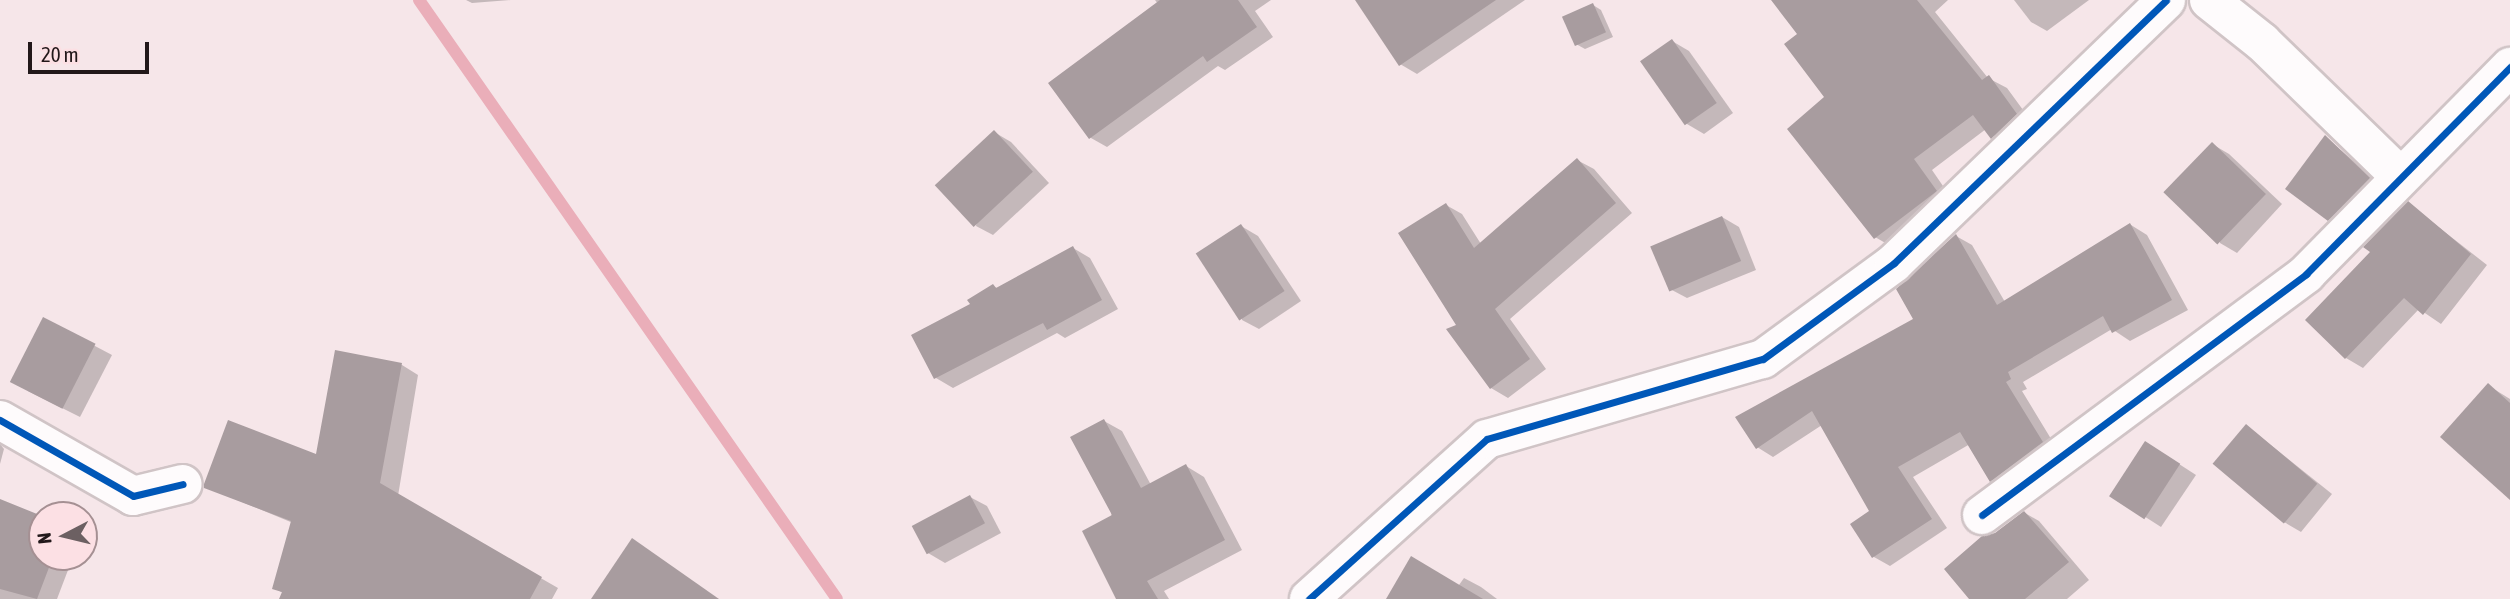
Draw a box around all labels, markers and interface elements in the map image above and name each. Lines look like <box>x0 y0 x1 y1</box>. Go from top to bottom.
scale bar <box>32 28 152 72</box>
text: 20 m <box>41 42 79 66</box>
north arrow <box>28 501 98 571</box>
text: N <box>33 531 56 545</box>

